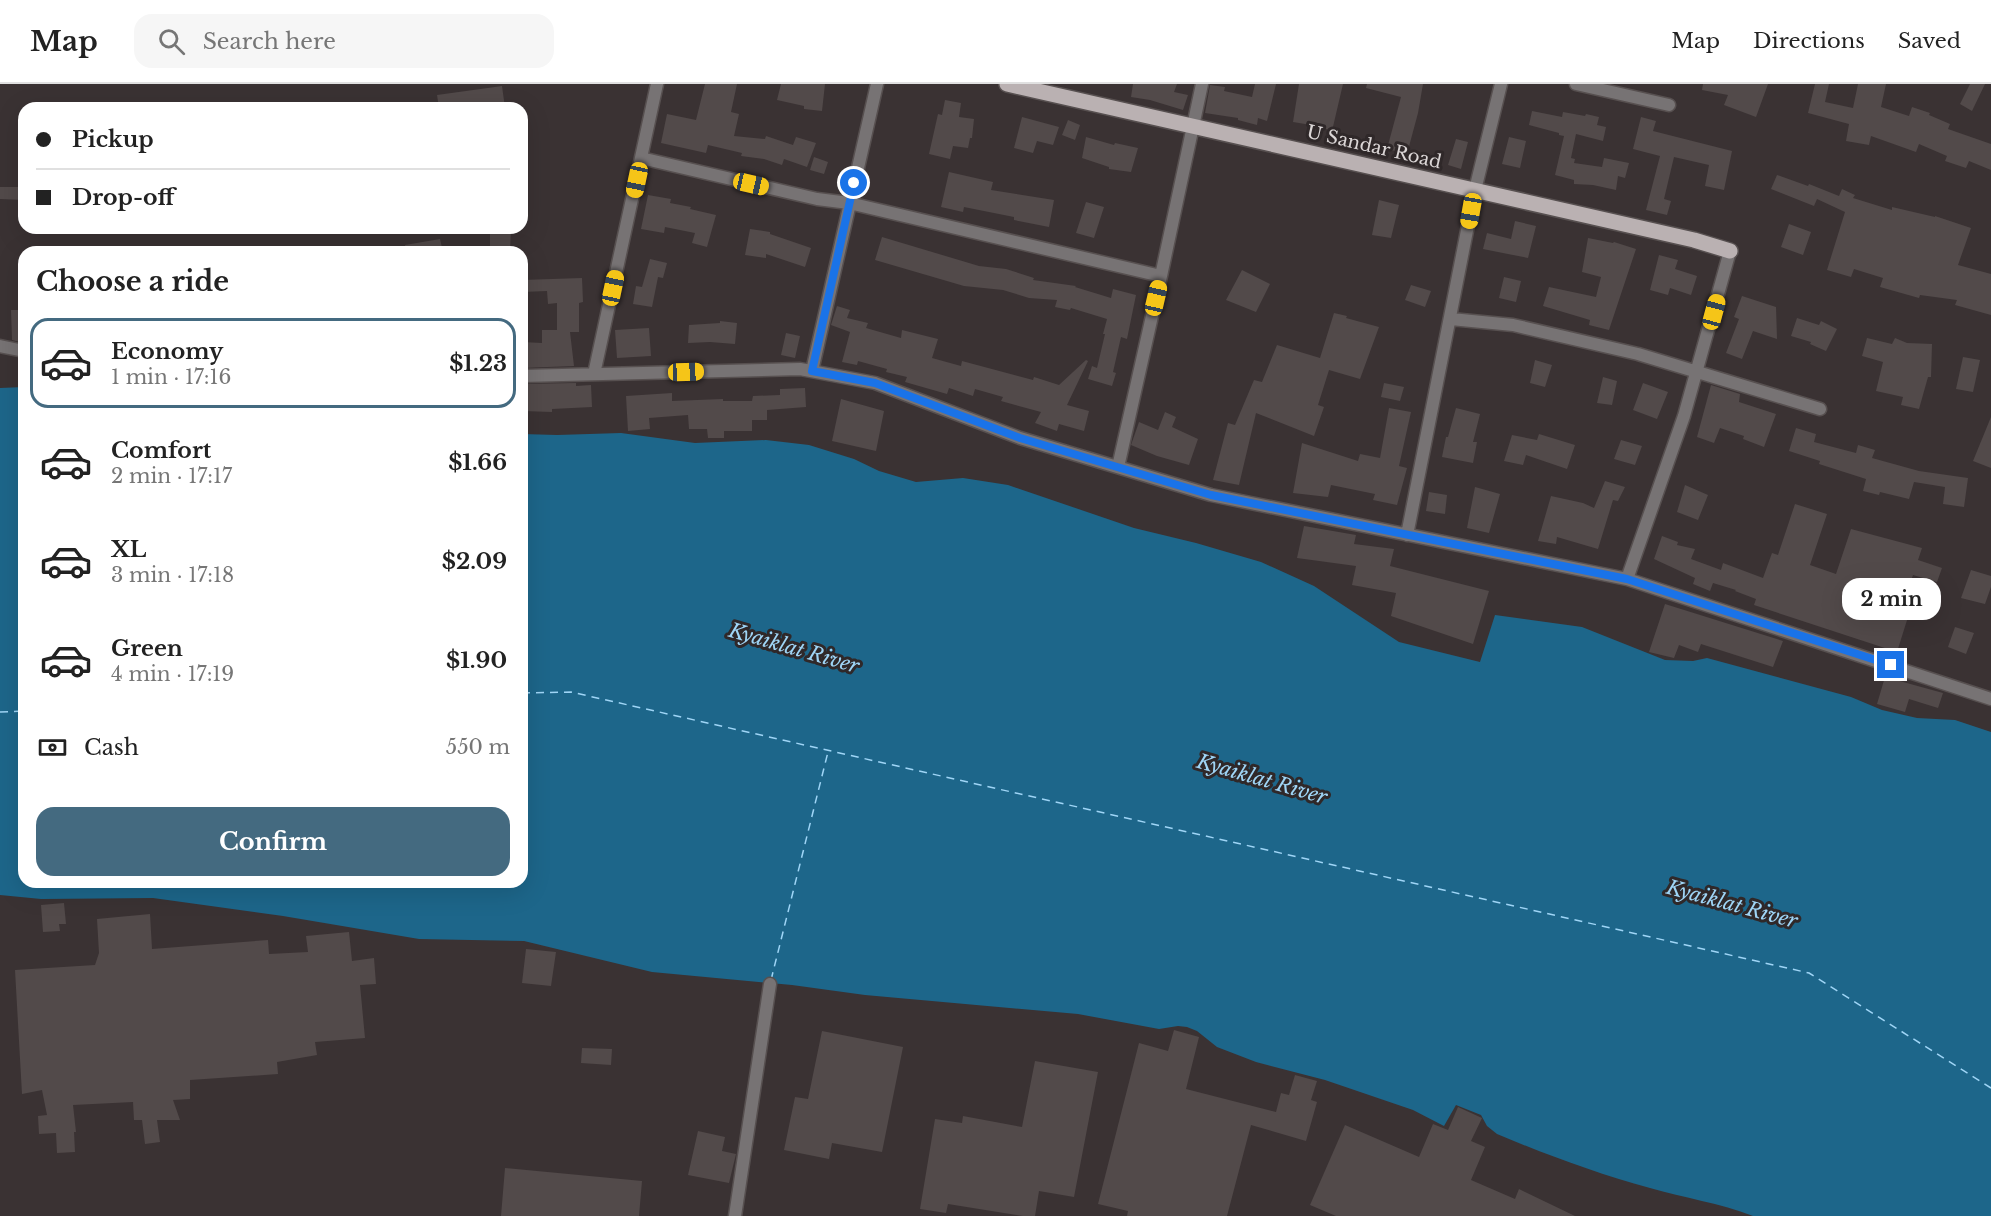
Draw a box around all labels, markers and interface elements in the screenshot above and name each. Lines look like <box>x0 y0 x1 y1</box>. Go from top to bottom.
search box <box>134 14 554 68</box>
text: Map <box>30 24 98 59</box>
icon: search <box>155 25 188 58</box>
text: Search here <box>203 28 336 55</box>
text: Map <box>1671 28 1720 54</box>
text: Directions <box>1753 28 1865 54</box>
text: Saved <box>1898 28 1961 54</box>
street label: U Sandar Road <box>1304 121 1444 173</box>
text: Pickup <box>72 126 154 153</box>
car <box>624 161 650 199</box>
route start <box>840 169 867 196</box>
car <box>731 171 771 197</box>
text: Drop-off <box>72 184 174 211</box>
car <box>1459 192 1483 230</box>
text: Choose a ride <box>36 265 229 298</box>
car <box>600 269 626 307</box>
car <box>1143 278 1169 318</box>
car <box>1701 292 1727 332</box>
icon: car <box>39 336 93 390</box>
text: Economy <box>111 338 223 365</box>
text: $1.23 <box>449 350 507 377</box>
car <box>668 362 704 382</box>
text: 1 min · 17:16 <box>111 365 231 389</box>
icon: car <box>39 435 93 489</box>
text: Comfort <box>111 437 211 464</box>
text: $1.66 <box>448 449 507 476</box>
text: 2 min · 17:17 <box>111 464 232 488</box>
icon: car <box>39 534 93 588</box>
text: XL <box>111 536 146 563</box>
text: $2.09 <box>442 548 507 575</box>
text: 3 min · 17:18 <box>111 563 234 587</box>
callout: 2 min <box>1842 578 1940 620</box>
text: 2 min <box>1860 587 1923 611</box>
water label: Kyaiklat River <box>725 618 863 678</box>
icon: car <box>39 633 93 687</box>
text: Green <box>111 635 183 662</box>
text: $1.90 <box>446 647 507 674</box>
route end <box>1877 651 1904 678</box>
text: 4 min · 17:19 <box>111 662 234 686</box>
icon: cash <box>36 731 69 764</box>
text: Cash <box>84 734 139 761</box>
text: 550 m <box>446 735 510 759</box>
water label: Kyaiklat River <box>1193 749 1331 809</box>
button: Confirm <box>36 807 510 876</box>
water label: Kyaiklat River <box>1663 875 1801 933</box>

